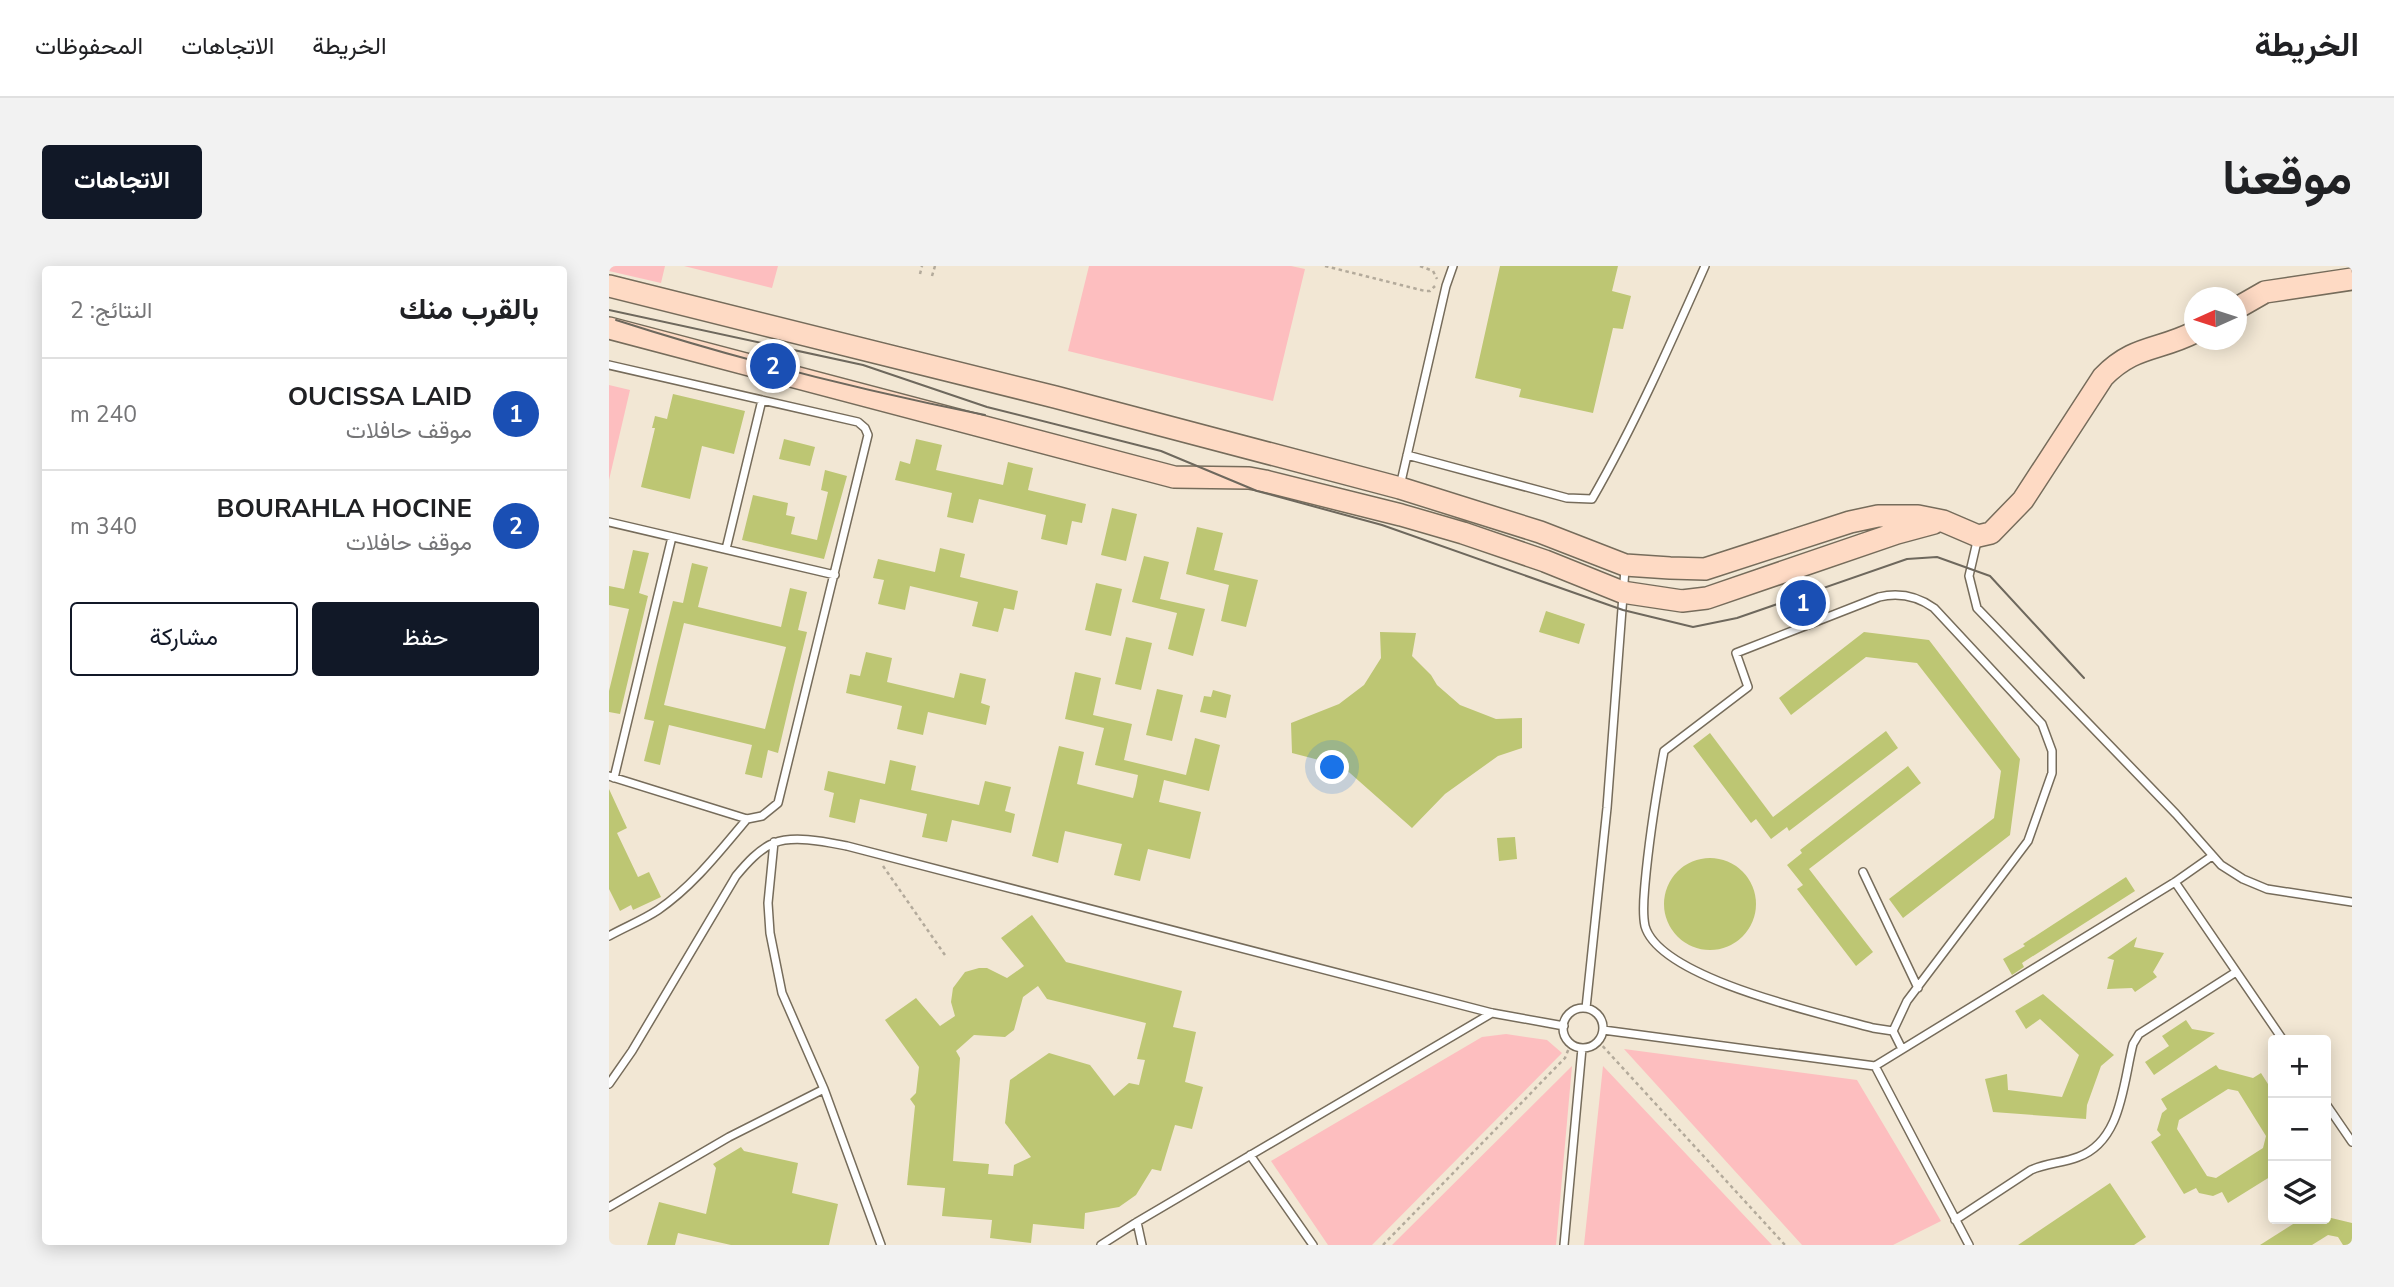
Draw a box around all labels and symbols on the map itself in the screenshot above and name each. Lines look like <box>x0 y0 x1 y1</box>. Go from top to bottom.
north arrow <box>2184 287 2247 350</box>
pin: 2 <box>750 340 796 392</box>
pin: 1 <box>1780 577 1826 629</box>
your location <box>1315 750 1349 784</box>

